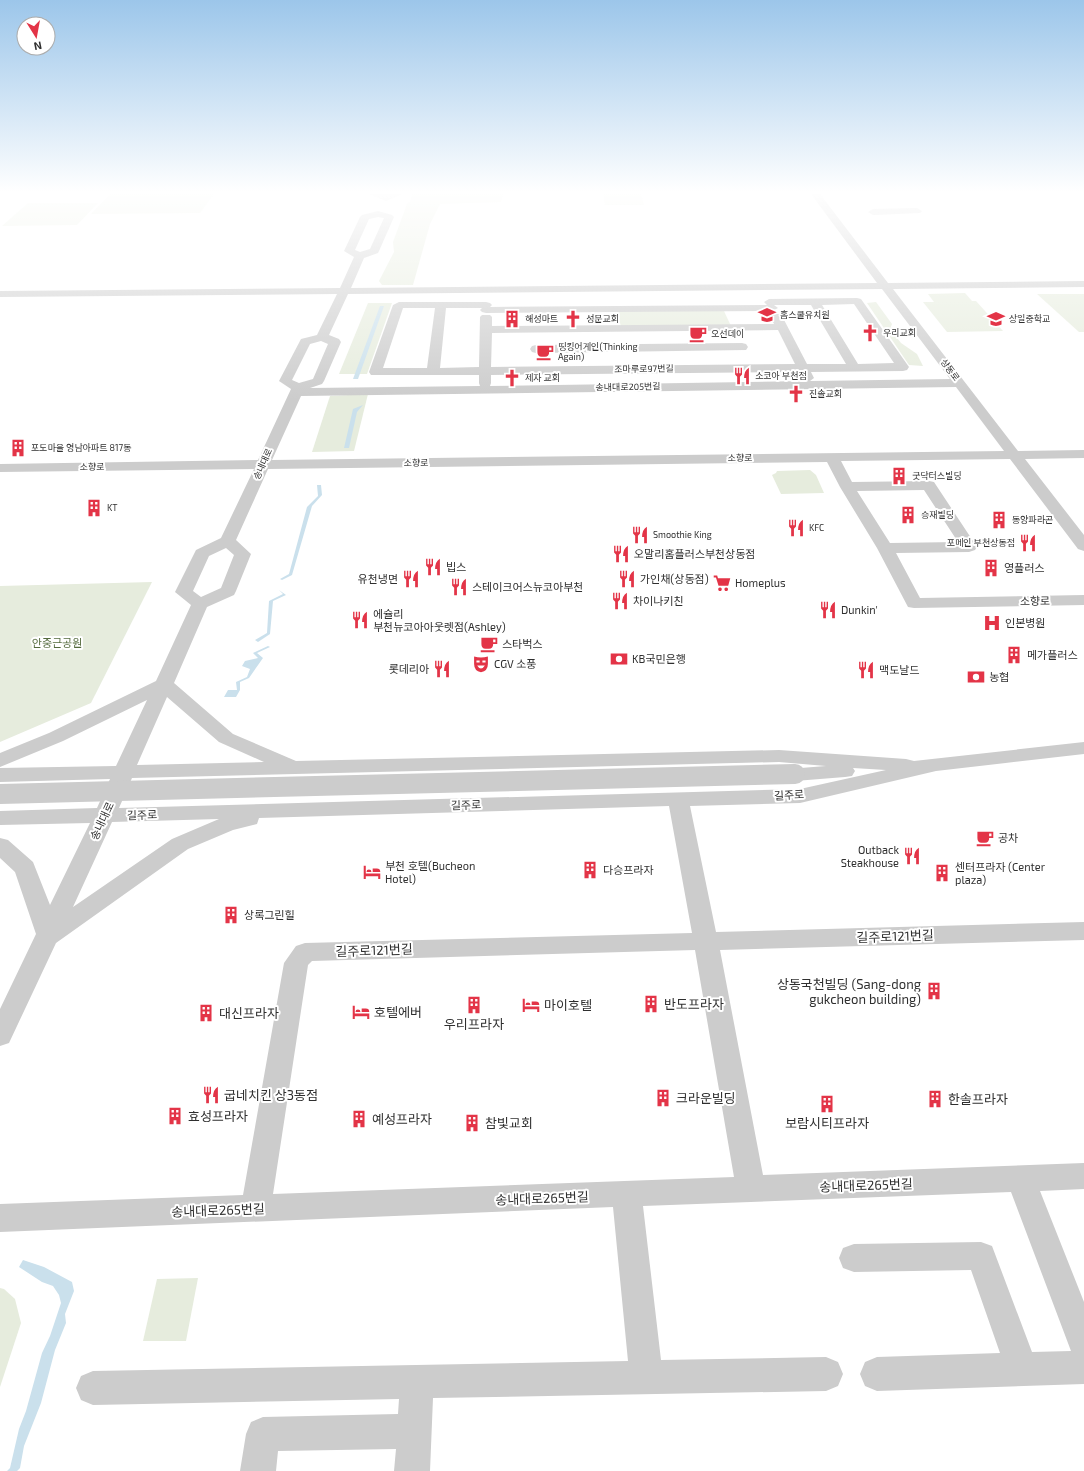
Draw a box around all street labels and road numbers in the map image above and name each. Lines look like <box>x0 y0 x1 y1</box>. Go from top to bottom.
street label: 상동로 <box>939 356 962 383</box>
street label: 조마루로97번길 <box>614 362 674 375</box>
street label: 송내대로205번길 <box>595 380 661 393</box>
street label: 송내대로 <box>251 446 274 481</box>
street label: 소향로 <box>727 452 753 463</box>
street label: 소향로 <box>403 457 429 468</box>
street label: 소향로 <box>79 461 105 472</box>
street label: 소향로 <box>1020 594 1050 607</box>
street label: 길주로 <box>773 787 805 802</box>
street label: 길주로 <box>451 797 481 812</box>
street label: 송내대로 <box>87 800 116 842</box>
street label: 길주로 <box>127 807 157 822</box>
street label: 길주로121번길 <box>856 927 934 945</box>
street label: 길주로121번길 <box>335 941 413 959</box>
street label: 송내대로265번길 <box>819 1175 913 1195</box>
street label: 송내대로265번길 <box>495 1188 589 1208</box>
street label: 송내대로265번길 <box>171 1200 265 1220</box>

